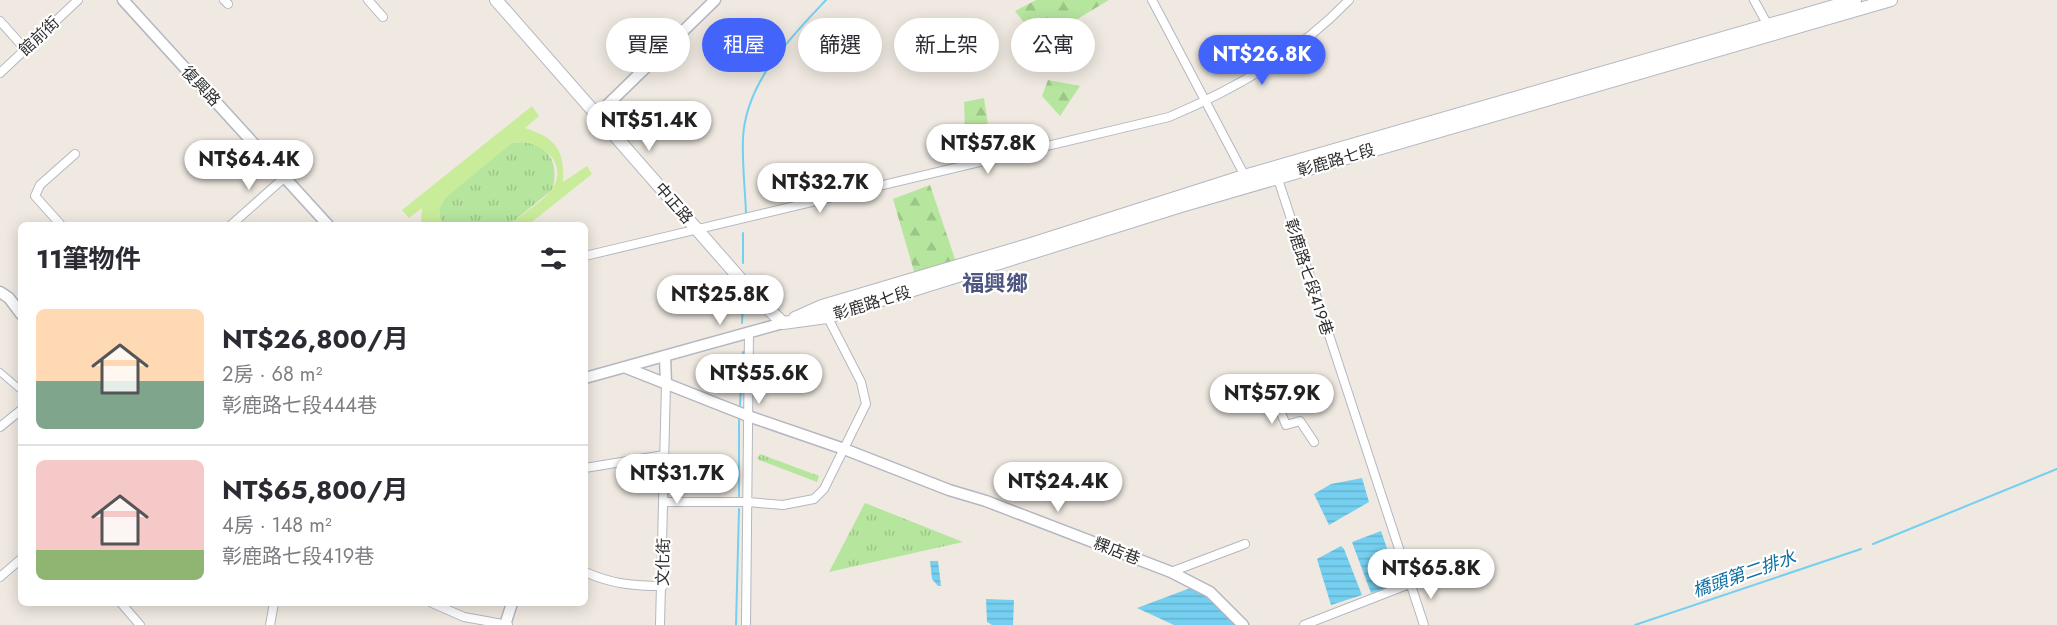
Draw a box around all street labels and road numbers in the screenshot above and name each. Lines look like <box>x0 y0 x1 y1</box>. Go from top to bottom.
street label: 館前街 <box>14 11 64 61</box>
street label: 復興路 <box>176 61 226 111</box>
street label: 彰鹿路七段 <box>1294 138 1378 182</box>
street label: 中正路 <box>650 177 698 229</box>
street label: 彰鹿路七段419巷 <box>1279 216 1339 338</box>
street label: 彰鹿路七段 <box>830 280 914 326</box>
street label: 粿店巷 <box>1090 532 1144 570</box>
street label: 文化街 <box>651 538 675 586</box>

